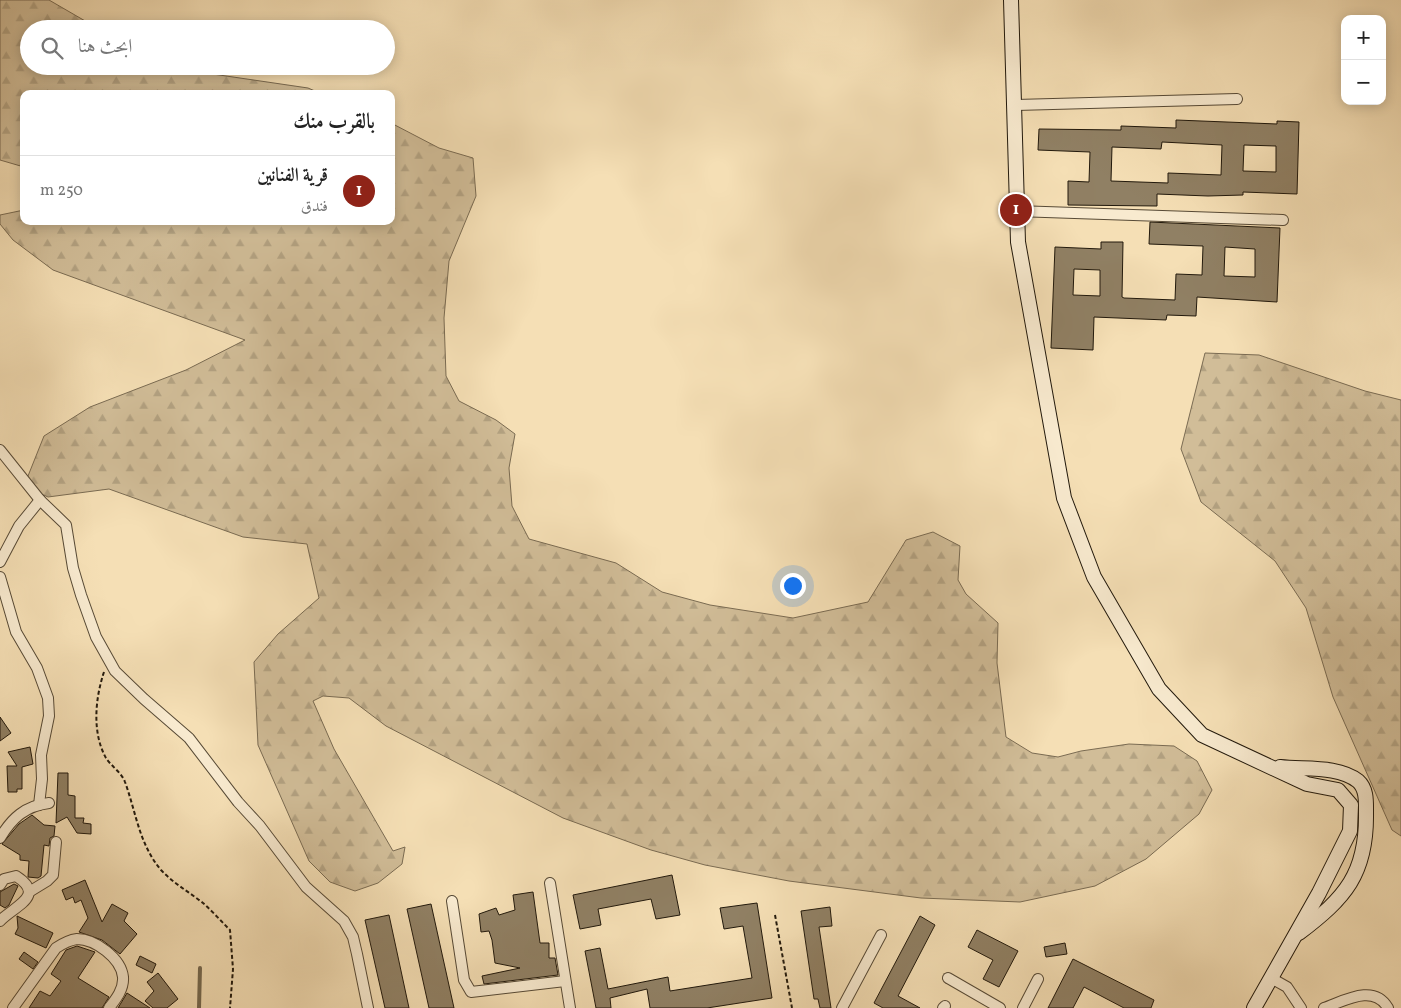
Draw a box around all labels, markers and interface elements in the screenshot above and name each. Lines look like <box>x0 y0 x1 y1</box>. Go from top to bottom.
map controls <box>1341 15 1386 105</box>
button: + <box>1341 15 1386 60</box>
search box <box>20 20 395 75</box>
icon: search <box>38 34 66 62</box>
text: ابحث هنا <box>78 34 132 60</box>
button: − <box>1341 60 1386 105</box>
text: بالقرب منك <box>293 108 375 137</box>
text: قرية الفنانين <box>257 163 328 189</box>
text: 250 m <box>40 180 83 202</box>
text: 1 <box>356 180 362 202</box>
pin: 1 <box>1000 191 1032 229</box>
text: فندق <box>301 196 328 218</box>
your location <box>780 573 806 599</box>

